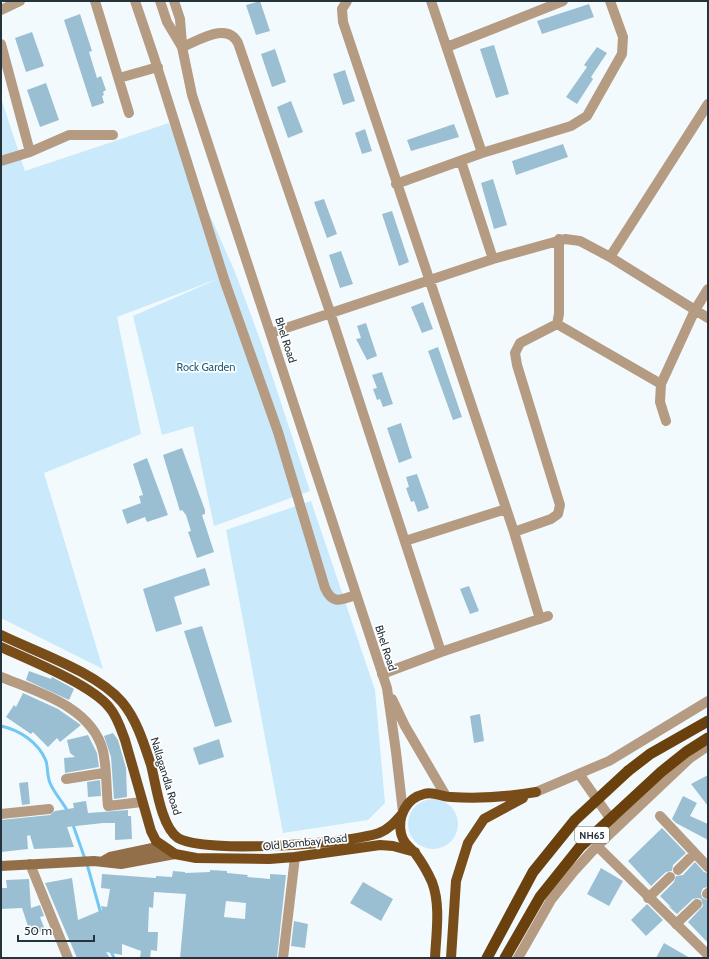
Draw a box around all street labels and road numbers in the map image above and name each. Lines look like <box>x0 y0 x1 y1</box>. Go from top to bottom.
street label: Bhel Road <box>272 315 300 365</box>
street label: Bhel Road <box>372 623 400 673</box>
street label: Nallagandla Road <box>148 735 184 817</box>
road number: NH65 <box>575 827 609 843</box>
street label: Old Bombay Road <box>262 831 348 853</box>

